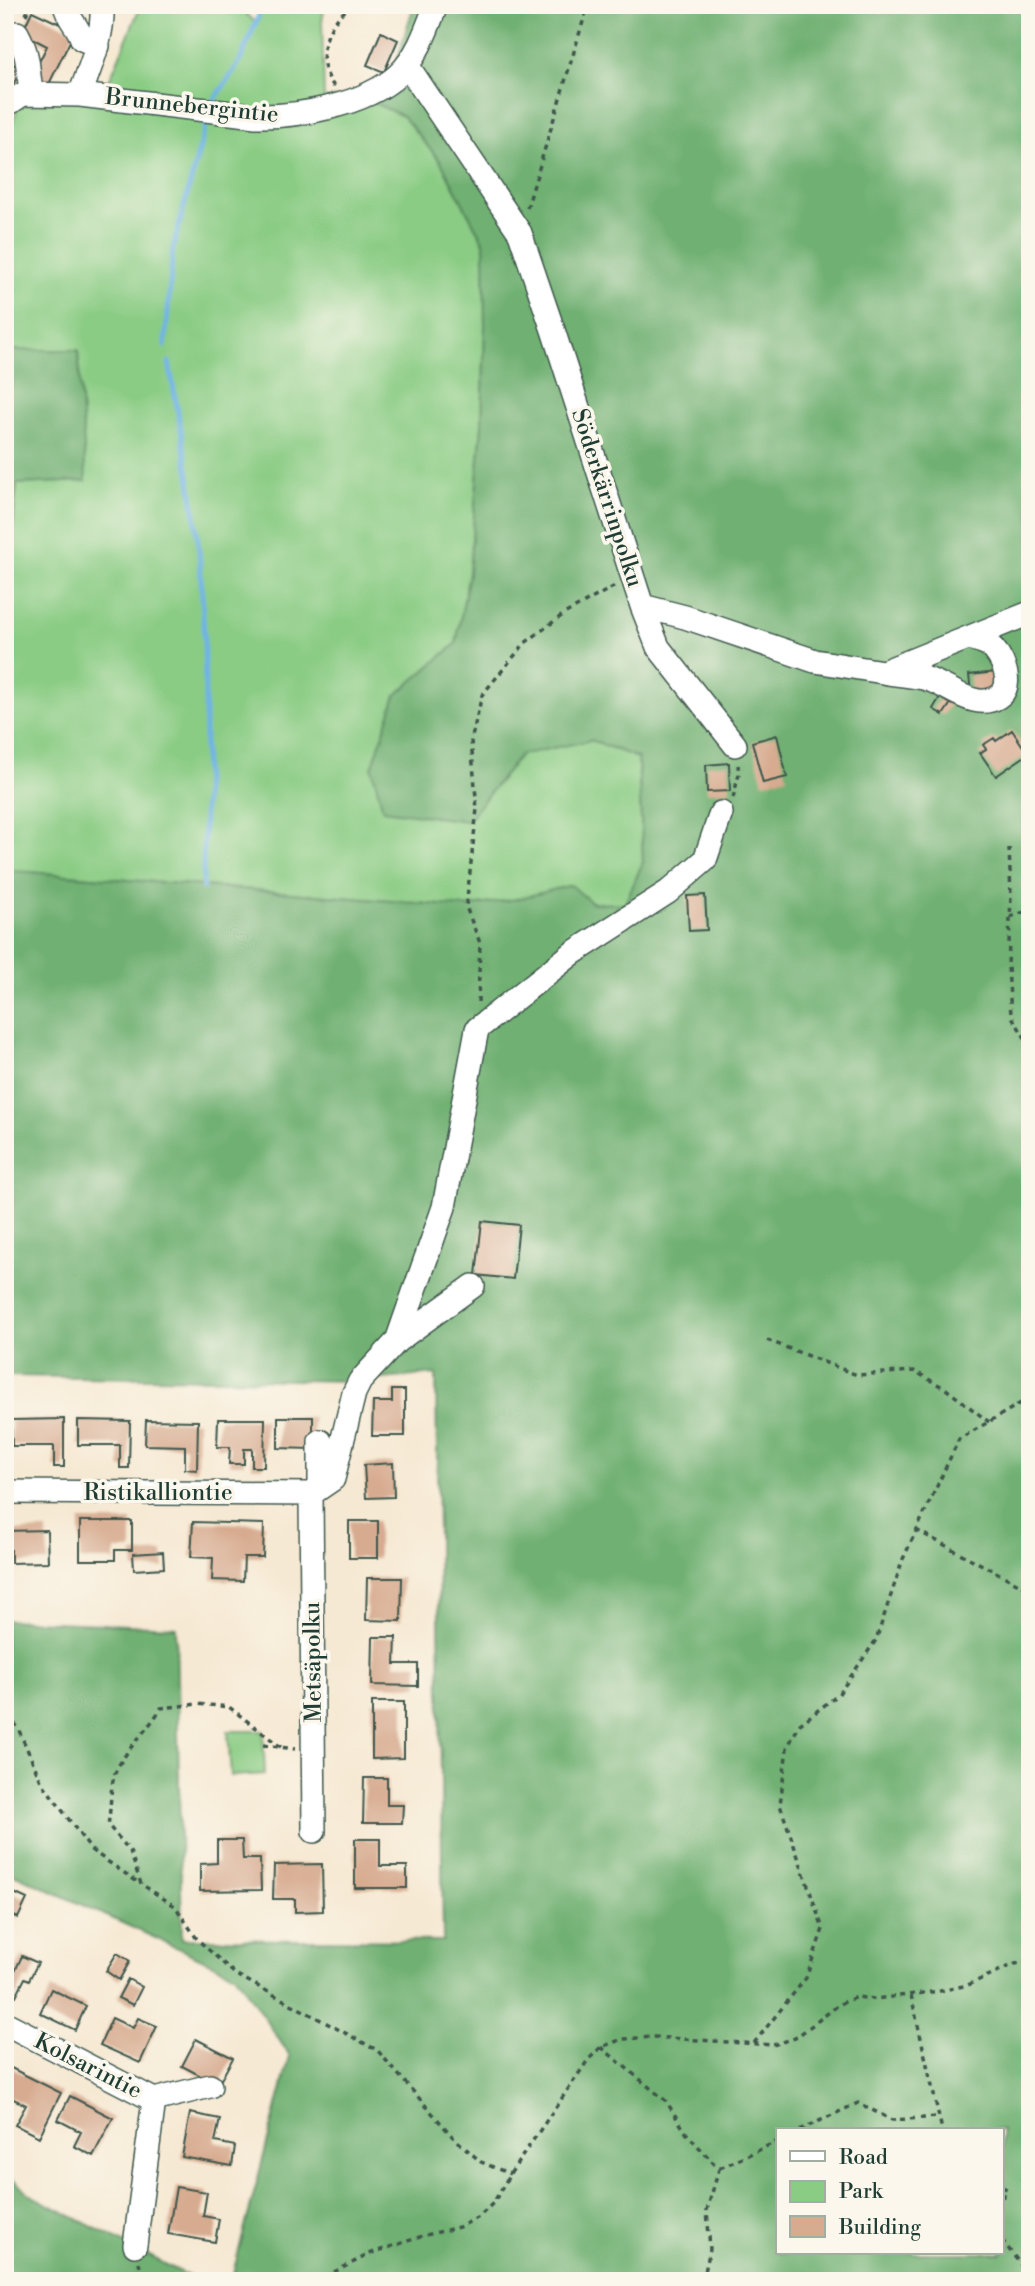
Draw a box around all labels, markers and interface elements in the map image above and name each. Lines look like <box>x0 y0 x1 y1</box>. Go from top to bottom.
street label: Brunnebergintie <box>103 83 280 129</box>
street label: Söderkärrinpolku <box>565 405 649 591</box>
street label: Ristikalliontie <box>83 1479 233 1507</box>
street label: Metsäpolku <box>298 1601 328 1723</box>
street label: Kolsarintie <box>29 2027 147 2105</box>
legend <box>776 2128 1004 2254</box>
text: Road <box>839 2145 888 2171</box>
text: Park <box>839 2179 884 2205</box>
text: Building <box>838 2215 921 2241</box>

